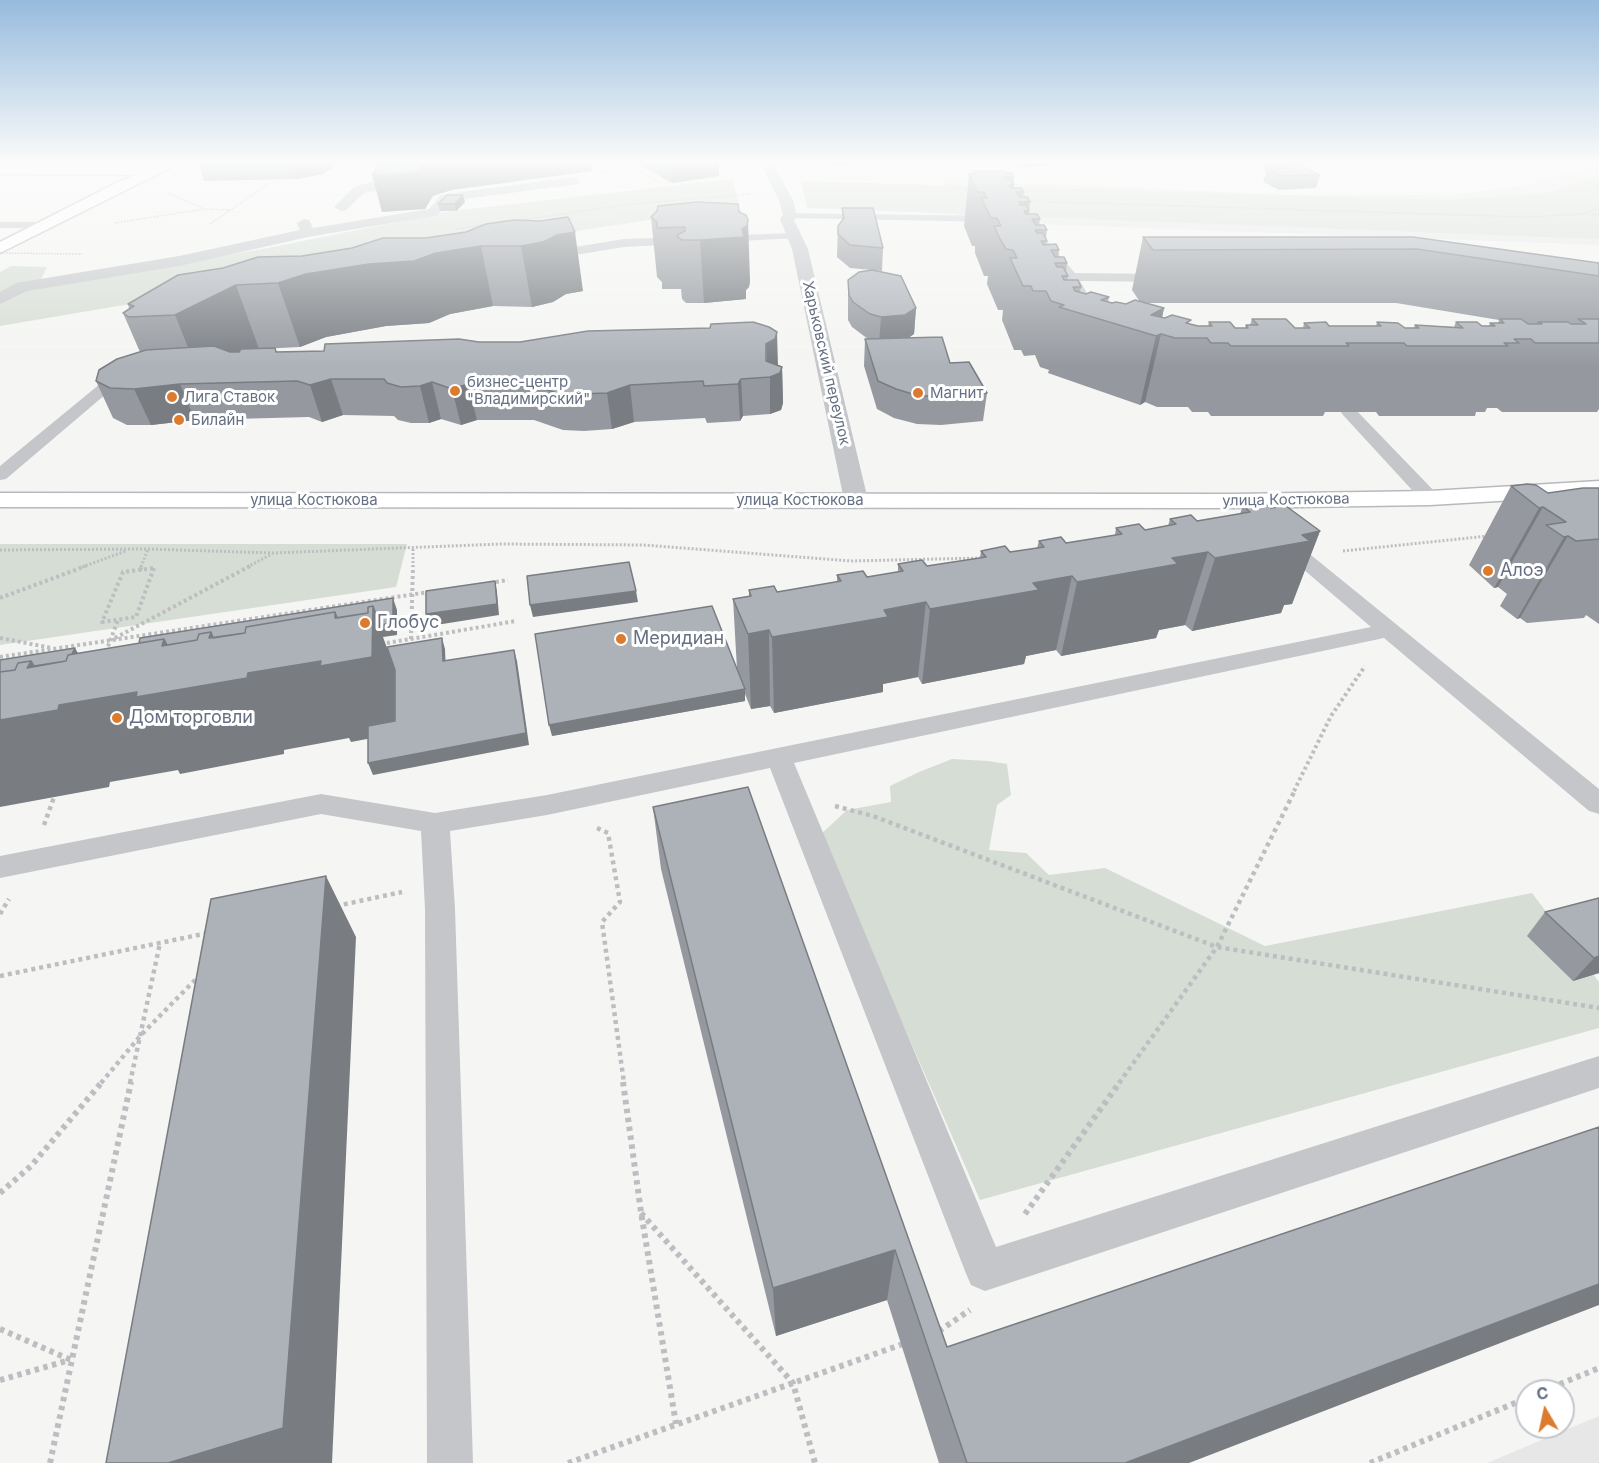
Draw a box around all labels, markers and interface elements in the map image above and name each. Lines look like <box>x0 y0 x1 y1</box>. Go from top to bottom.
street label: Харьковский переулок <box>798 279 854 447</box>
place label: бизнес-центр "Владимирский" <box>467 373 590 408</box>
marker: бизнес-центр "Владимирский" <box>448 384 462 398</box>
place label: Магнит <box>930 384 983 402</box>
marker: Магнит <box>911 386 925 400</box>
place label: Лига Ставок <box>184 388 275 406</box>
marker: Лига Ставок <box>165 390 179 404</box>
place label: Билайн <box>191 411 244 429</box>
marker: Билайн <box>172 413 186 427</box>
street label: улица Костюкова <box>1222 490 1350 510</box>
street label: улица Костюкова <box>250 491 378 509</box>
street label: улица Костюкова <box>736 491 864 509</box>
place label: Алоэ <box>1500 560 1544 582</box>
marker: Алоэ <box>1481 564 1495 578</box>
place label: Глобус <box>377 612 439 634</box>
marker: Глобус <box>358 616 372 630</box>
place label: Меридиан <box>633 628 724 650</box>
marker: Меридиан <box>614 632 628 646</box>
place label: Дом торговли <box>129 707 253 729</box>
marker: Дом торговли <box>110 711 124 725</box>
north arrow <box>1515 1379 1575 1439</box>
text: С <box>1535 1382 1550 1404</box>

